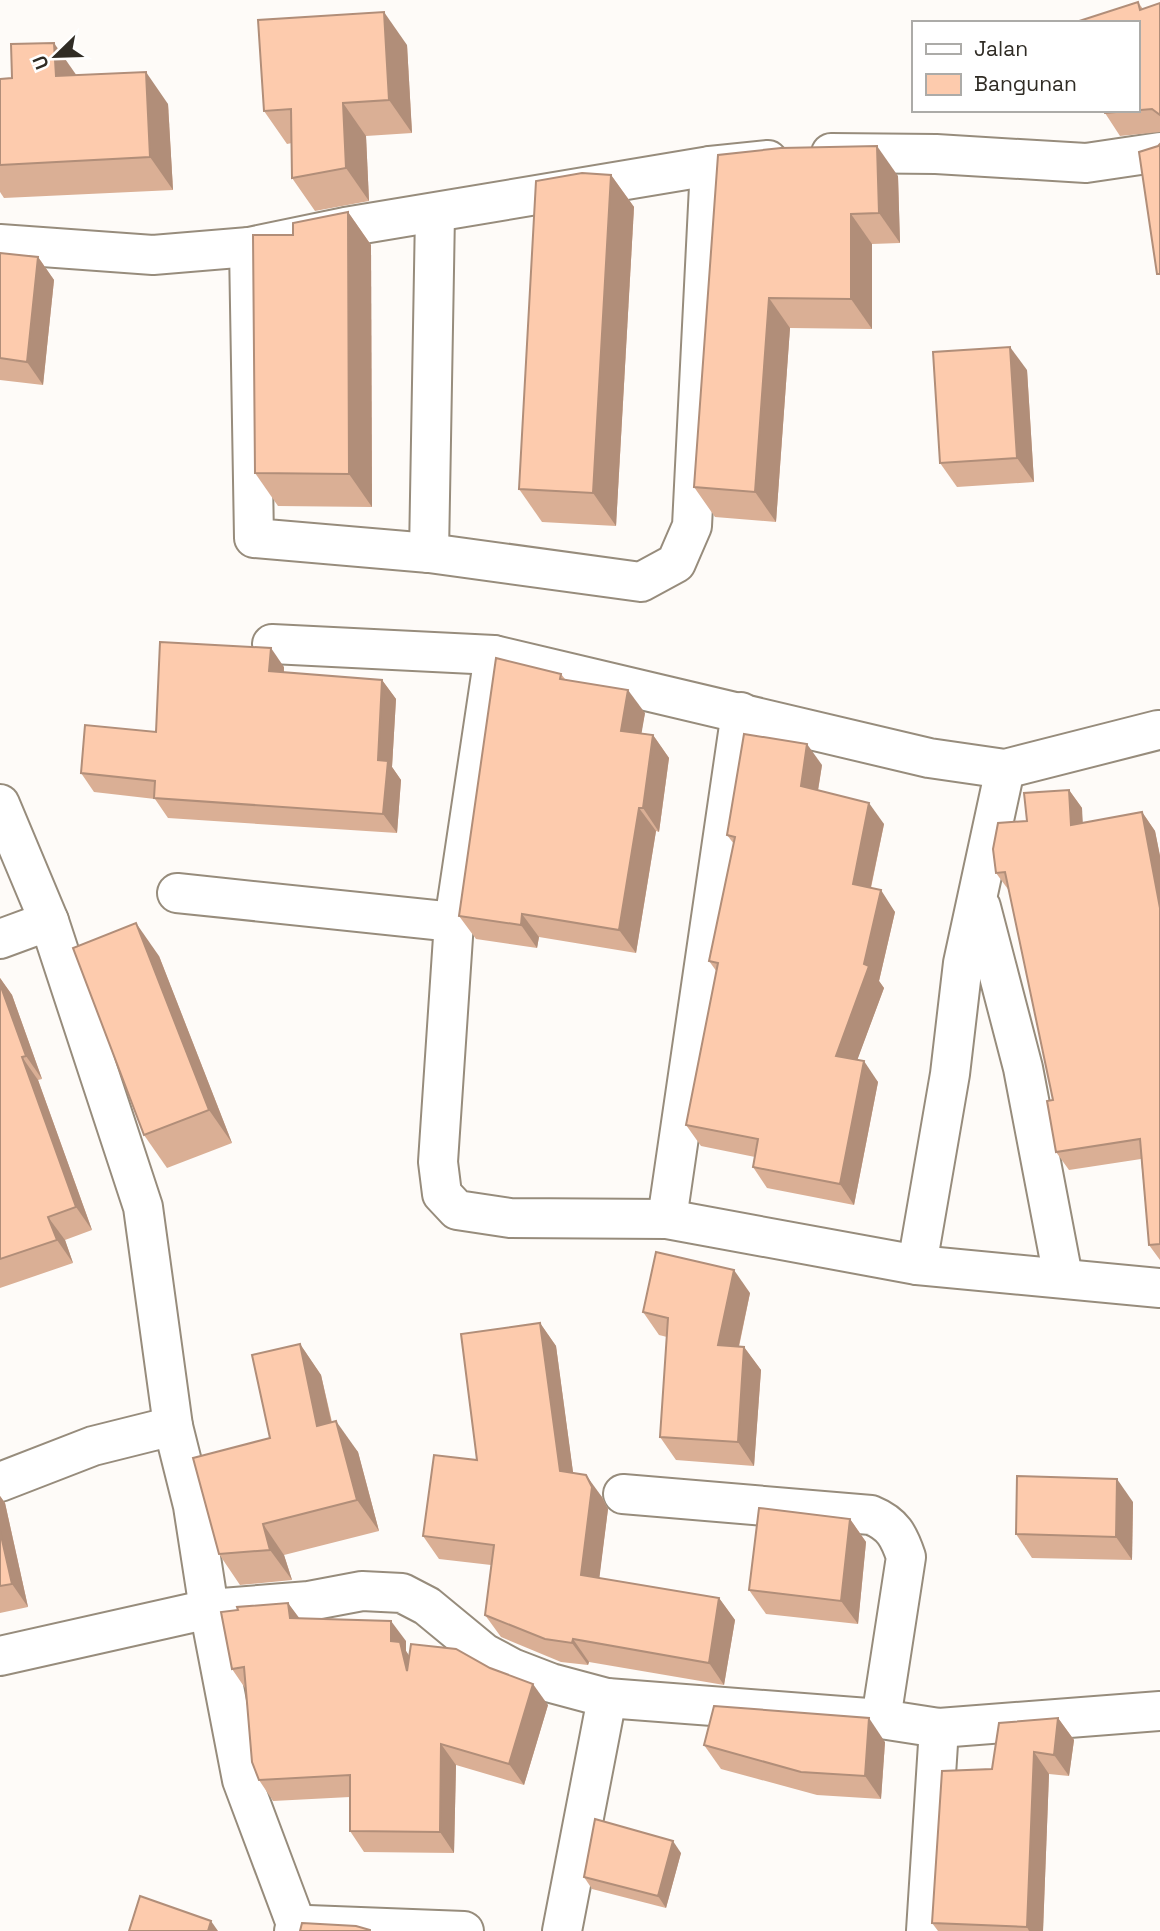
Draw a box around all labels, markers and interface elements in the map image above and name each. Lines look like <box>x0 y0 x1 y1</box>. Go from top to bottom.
north arrow <box>21 21 91 91</box>
legend <box>912 21 1139 112</box>
text: Jalan <box>974 35 1028 62</box>
text: U <box>27 52 55 73</box>
text: Bangunan <box>974 70 1077 97</box>

